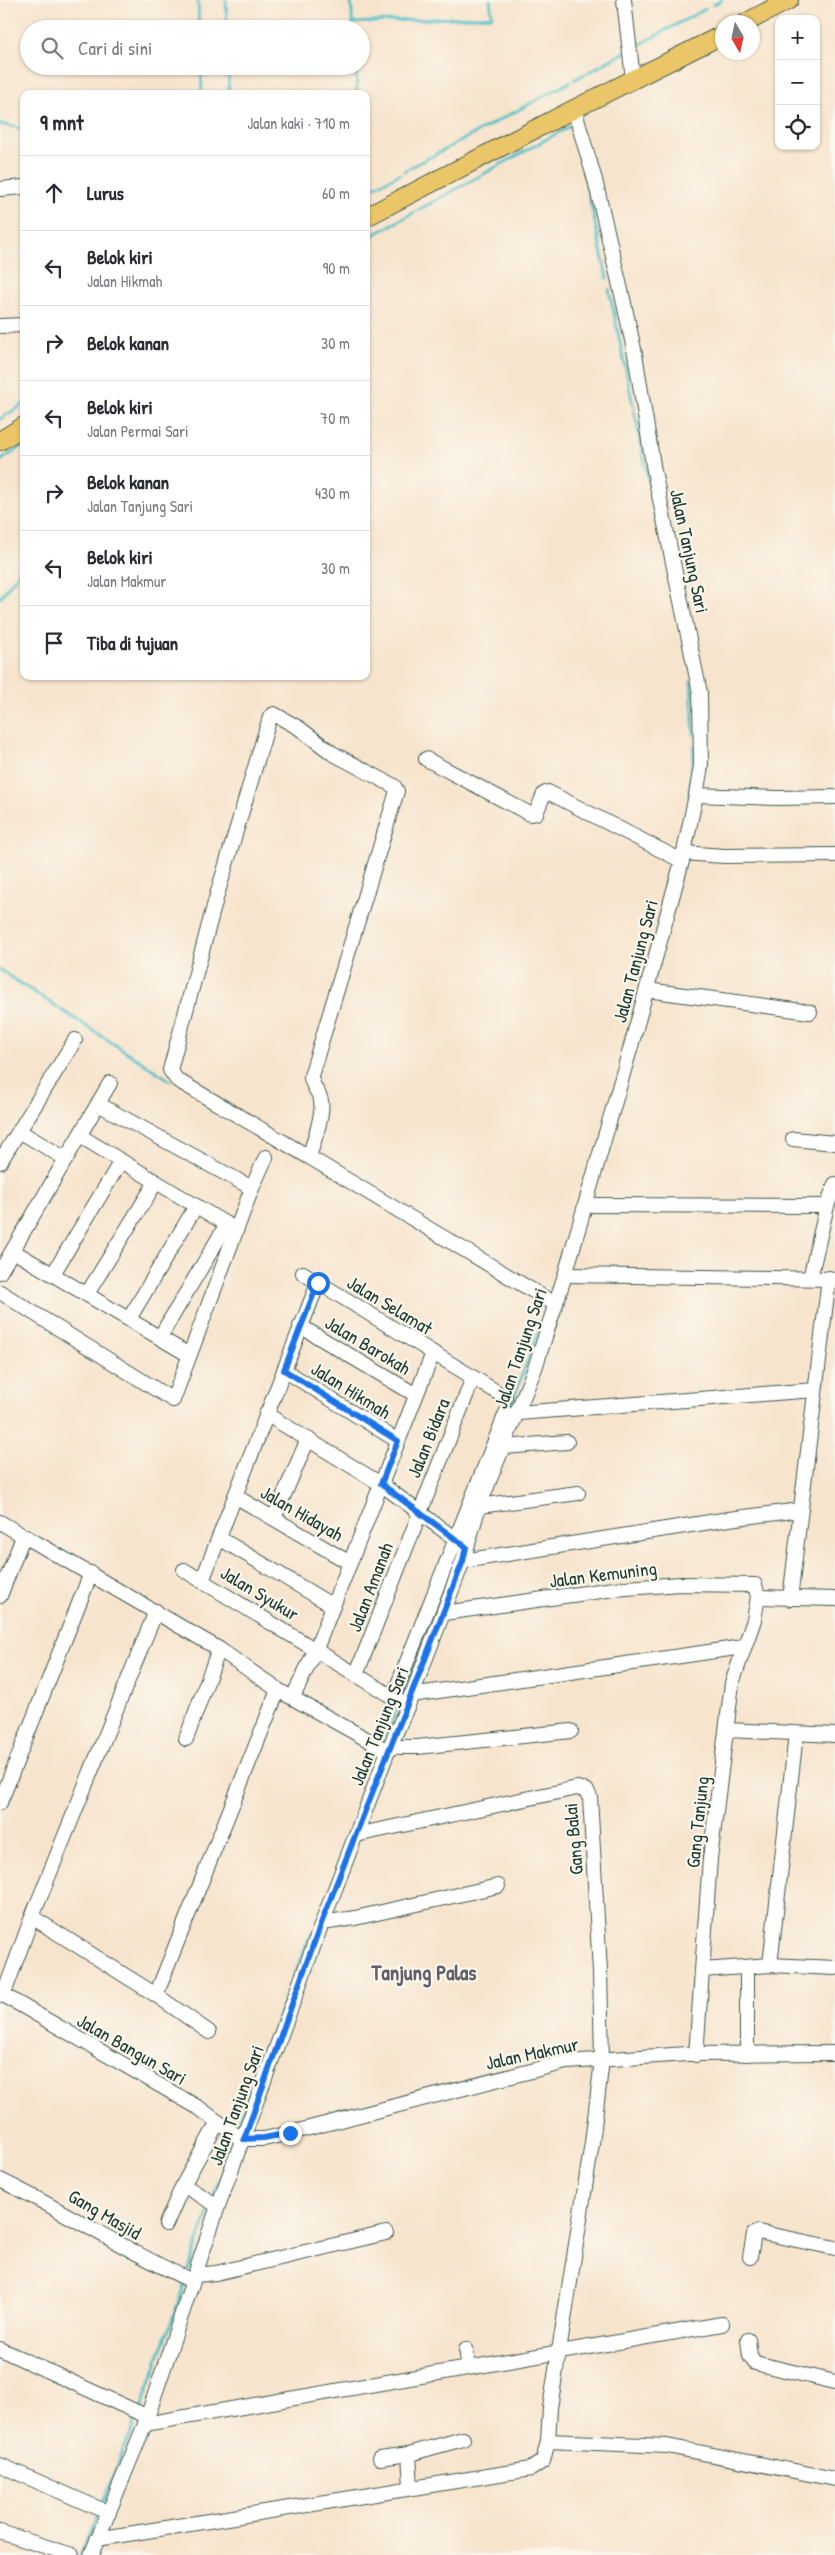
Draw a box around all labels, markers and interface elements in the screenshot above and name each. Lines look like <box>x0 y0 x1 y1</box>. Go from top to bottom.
north arrow <box>715 15 760 60</box>
map controls <box>775 15 820 150</box>
button: + <box>775 15 820 60</box>
search box <box>20 20 370 75</box>
icon: search <box>38 34 66 62</box>
text: Cari di sini <box>78 35 152 61</box>
button: − <box>775 60 820 105</box>
button: locate <box>775 105 820 150</box>
text: 9 mnt <box>40 108 84 137</box>
text: Jalan kaki · 710 m <box>247 112 350 134</box>
icon: ahead <box>40 179 68 207</box>
text: Lurus <box>87 180 124 206</box>
text: 60 m <box>322 182 350 204</box>
text: Belok kiri <box>87 244 153 270</box>
icon: left <box>40 254 68 282</box>
text: 90 m <box>322 257 350 279</box>
text: Jalan Hikmah <box>87 270 162 292</box>
icon: right <box>40 329 68 357</box>
text: Belok kanan <box>87 330 169 356</box>
text: 30 m <box>321 332 350 354</box>
text: Belok kiri <box>87 394 153 420</box>
icon: left <box>40 404 68 432</box>
text: 70 m <box>320 407 350 429</box>
text: Jalan Permai Sari <box>87 420 189 442</box>
text: Belok kanan <box>87 469 169 495</box>
icon: right <box>40 479 68 507</box>
text: 430 m <box>315 482 350 504</box>
street label: Jalan Tanjung Sari <box>664 487 716 615</box>
text: Jalan Tanjung Sari <box>87 495 193 517</box>
text: Belok kiri <box>87 544 153 570</box>
icon: left <box>40 554 68 582</box>
text: 30 m <box>321 557 350 579</box>
text: Jalan Makmur <box>87 570 167 592</box>
icon: arrive <box>40 629 68 657</box>
text: Tiba di tujuan <box>87 630 178 656</box>
street label: Jalan Tanjung Sari <box>606 897 664 1025</box>
street label: Jalan Selamat <box>342 1269 438 1341</box>
route start <box>307 1272 330 1295</box>
street label: Jalan Tanjung Sari <box>487 1284 553 1412</box>
street label: Jalan Barokah <box>320 1309 416 1381</box>
street label: Jalan Hikmah <box>306 1355 396 1425</box>
street label: Jalan Bidara <box>400 1394 456 1482</box>
street label: Jalan Hidayah <box>256 1479 348 1547</box>
street label: Jalan Amanah <box>341 1539 399 1635</box>
street label: Jalan Kemuning <box>548 1555 658 1593</box>
street label: Jalan Syukur <box>216 1559 305 1627</box>
street label: Jalan Tanjung Sari <box>343 1663 415 1789</box>
street label: Gang Tanjung <box>679 1775 715 1869</box>
street label: Gang Balai <box>557 1802 589 1876</box>
district label: Tanjung Palas <box>371 1958 476 1988</box>
street label: Jalan Bangun Sari <box>73 2007 191 2091</box>
street label: Jalan Makmur <box>483 2030 582 2076</box>
street label: Jalan Tanjung Sari <box>202 2041 270 2169</box>
route end <box>279 2122 302 2145</box>
street label: Gang Masjid <box>64 2183 147 2246</box>

